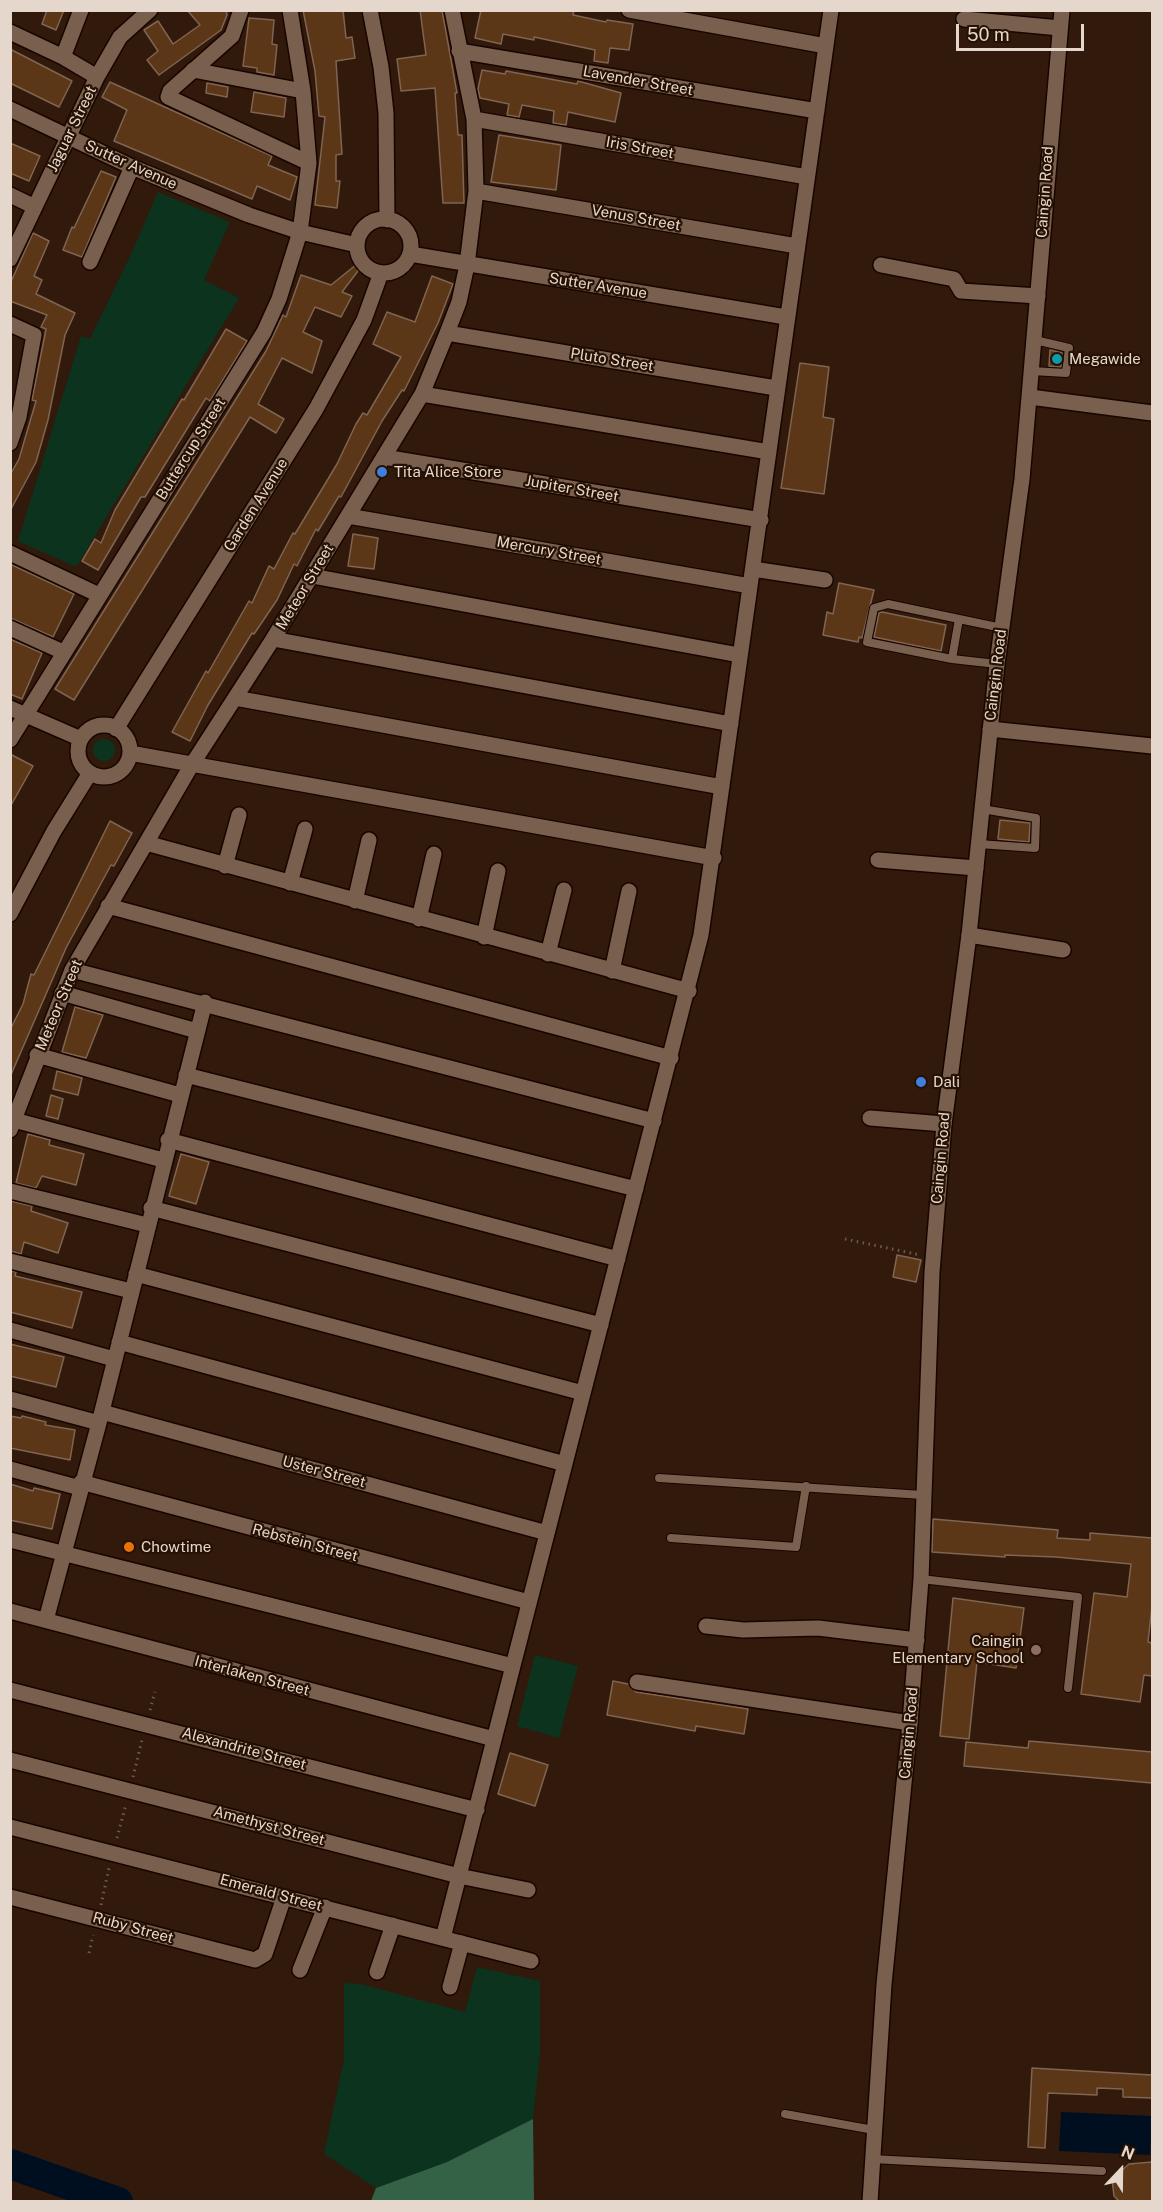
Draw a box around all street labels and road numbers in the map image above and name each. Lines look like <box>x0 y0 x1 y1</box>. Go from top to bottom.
street label: Lavender Street <box>581 62 695 100</box>
street label: Jaguar Street <box>43 83 101 175</box>
street label: Iris Street <box>605 133 675 163</box>
street label: Sutter Avenue <box>82 137 180 193</box>
street label: Caingin Road <box>1033 146 1057 238</box>
street label: Venus Street <box>590 201 682 235</box>
street label: Sutter Avenue <box>548 269 648 303</box>
street label: Pluto Street <box>569 345 655 375</box>
street label: Buttercup Street <box>152 395 230 503</box>
street label: Garden Avenue <box>220 455 292 555</box>
street label: Jupiter Street <box>524 472 620 506</box>
street label: Mercury Street <box>495 533 603 569</box>
street label: Meteor Street <box>272 541 338 633</box>
street label: Caingin Road <box>981 628 1011 722</box>
street label: Meteor Street <box>32 957 86 1053</box>
street label: Caingin Road <box>928 1111 954 1205</box>
street label: Uster Street <box>280 1452 368 1492</box>
street label: Rebstein Street <box>250 1520 360 1566</box>
street label: Interlaken Street <box>193 1652 311 1700</box>
street label: Caingin Road <box>896 1686 922 1780</box>
street label: Alexandrite Street <box>180 1724 308 1774</box>
street label: Amethyst Street <box>211 1802 327 1850</box>
street label: Emerald Street <box>218 1871 324 1915</box>
street label: Ruby Street <box>91 1909 175 1947</box>

